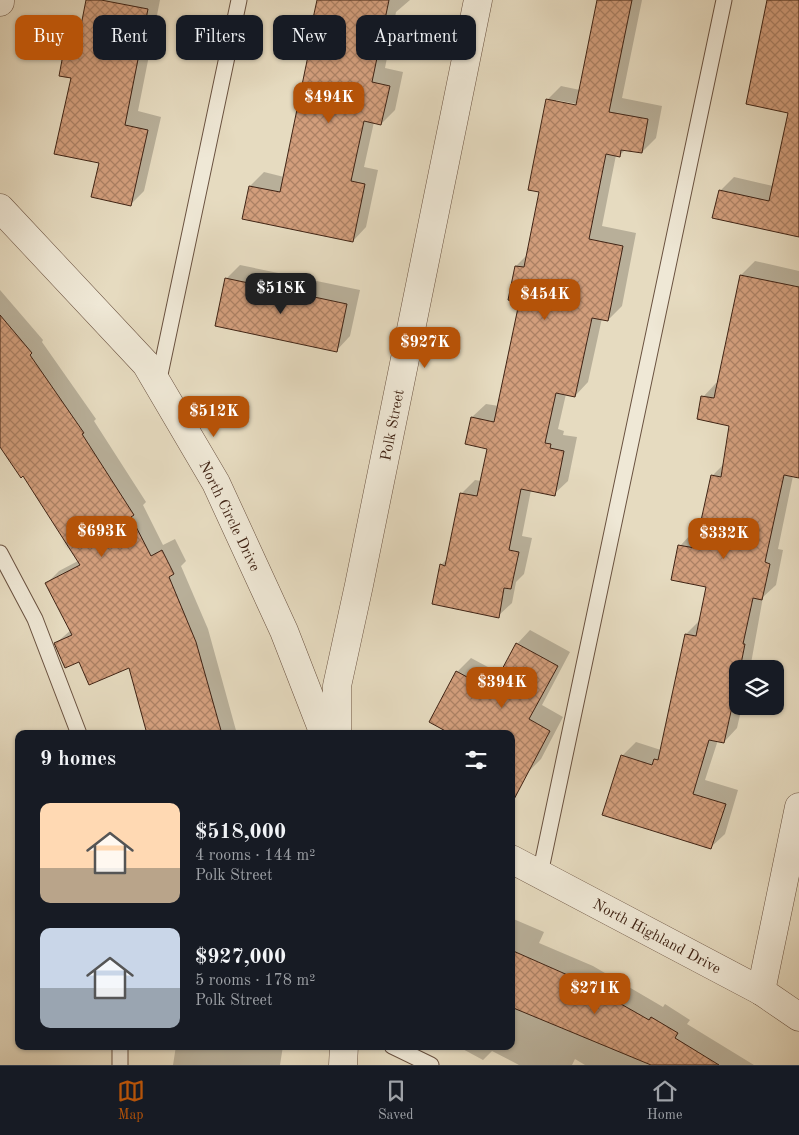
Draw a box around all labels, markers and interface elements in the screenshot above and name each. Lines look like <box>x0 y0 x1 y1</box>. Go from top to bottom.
chip: Buy <box>15 15 83 60</box>
chip: Rent <box>93 15 166 60</box>
chip: Filters <box>176 15 263 60</box>
chip: New <box>273 15 346 60</box>
chip: Apartment <box>356 15 476 60</box>
pin: $494K <box>294 82 364 124</box>
text: $494K <box>304 90 354 106</box>
pin: $518K <box>246 272 316 315</box>
pin: $454K <box>510 278 580 321</box>
text: $518K <box>256 281 306 297</box>
text: $454K <box>520 287 570 303</box>
pin: $927K <box>390 326 460 369</box>
text: $927K <box>400 335 450 351</box>
street label: Polk Street <box>379 388 408 462</box>
pin: $512K <box>179 396 249 438</box>
text: $512K <box>189 404 239 420</box>
street label: North Circle Drive <box>195 459 262 574</box>
pin: $693K <box>67 516 137 558</box>
pin: $332K <box>689 518 759 560</box>
text: $693K <box>77 524 127 540</box>
text: $332K <box>699 526 749 542</box>
map controls <box>729 660 784 715</box>
button: layers <box>729 660 784 715</box>
pin: $394K <box>467 666 537 709</box>
text: $394K <box>477 675 527 691</box>
icon: filters <box>462 746 490 774</box>
text: 9 homes <box>40 749 116 770</box>
text: $518,000 <box>195 822 286 843</box>
icon: home <box>80 823 140 883</box>
text: 4 rooms · 144 m² <box>195 848 315 864</box>
text: Polk Street <box>195 868 273 884</box>
street label: North Highland Drive <box>590 897 723 977</box>
text: $927,000 <box>195 947 286 968</box>
icon: home <box>80 948 140 1008</box>
pin: $271K <box>560 972 630 1015</box>
text: 5 rooms · 178 m² <box>195 973 315 989</box>
text: $271K <box>570 981 620 997</box>
text: Polk Street <box>195 993 273 1009</box>
tab: Map <box>117 1077 145 1124</box>
tab: Saved <box>378 1077 414 1124</box>
tab: Home <box>647 1077 682 1124</box>

